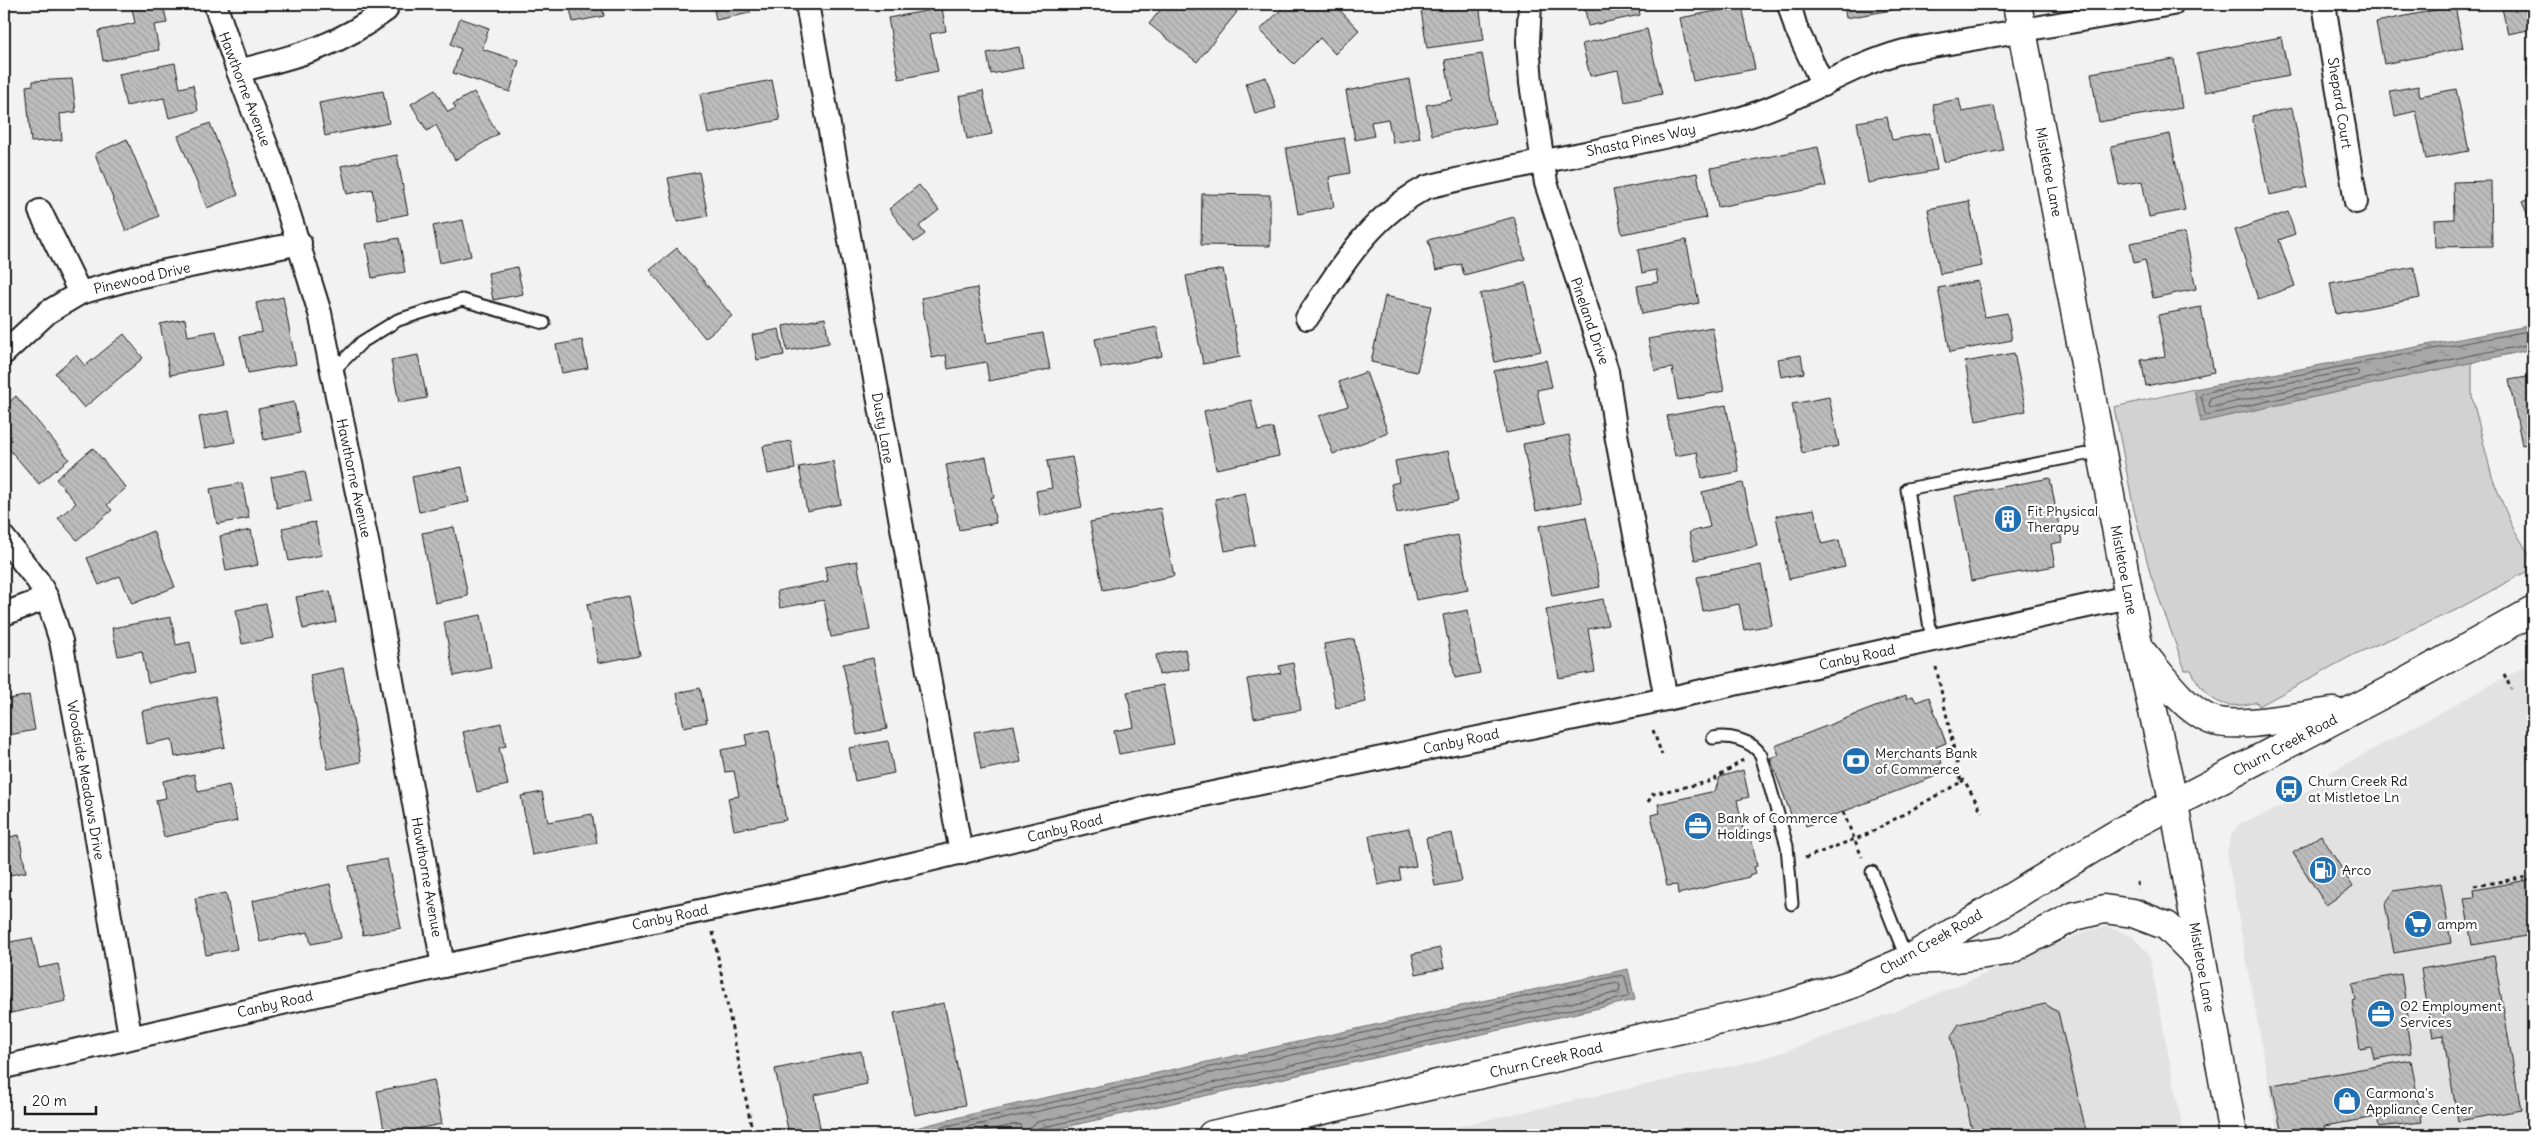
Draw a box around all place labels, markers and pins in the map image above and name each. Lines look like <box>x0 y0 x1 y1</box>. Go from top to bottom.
place label: Fit Physical Therapy <box>2027 502 2098 536</box>
building icon: Fit Physical Therapy <box>1993 504 2023 534</box>
place label: Merchants Bank of Commerce <box>1875 744 1977 778</box>
bank icon: Merchants Bank of Commerce <box>1841 746 1871 776</box>
place label: Churn Creek Rd at Mistletoe Ln <box>2308 772 2408 806</box>
bus stop icon: Churn Creek Rd at Mistletoe Ln <box>2274 774 2304 804</box>
place label: Bank of Commerce Holdings <box>1717 809 1837 843</box>
office icon: Bank of Commerce Holdings <box>1683 811 1713 841</box>
fuel station icon: Arco <box>2308 855 2338 885</box>
place label: Arco <box>2342 861 2372 879</box>
supermarket icon: ampm <box>2403 909 2433 939</box>
place label: ampm <box>2437 915 2478 933</box>
place label: O2 Employment Services <box>2400 997 2502 1031</box>
office icon: O2 Employment Services <box>2366 999 2396 1029</box>
place label: Carmona's Appliance Center <box>2366 1084 2474 1118</box>
shop icon: Carmona's Appliance Center <box>2332 1086 2362 1116</box>

